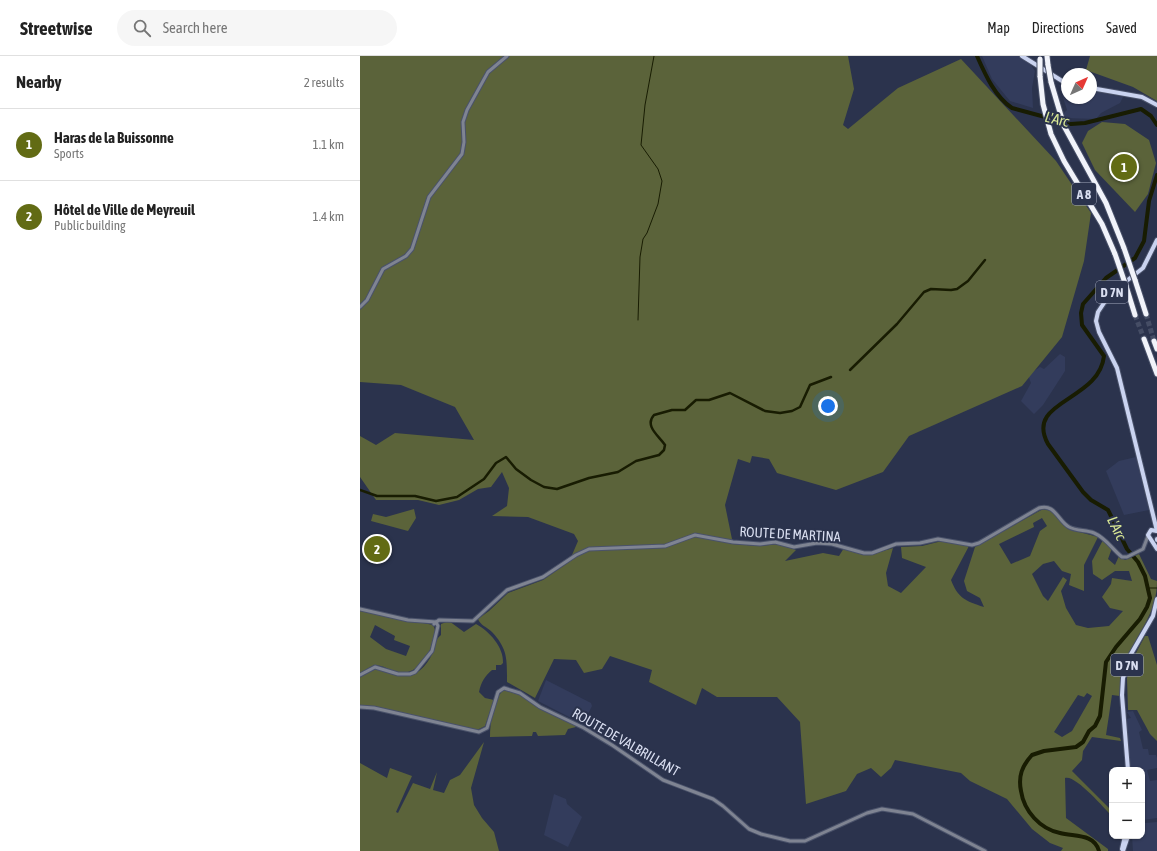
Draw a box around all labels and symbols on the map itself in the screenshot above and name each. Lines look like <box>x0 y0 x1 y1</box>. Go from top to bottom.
north arrow <box>1061 68 1097 104</box>
water label: L'Arc <box>1043 108 1071 130</box>
pin: 1 <box>1111 152 1137 182</box>
road number: A 8 <box>1072 183 1096 205</box>
road number: D 7N <box>1096 281 1128 303</box>
your location <box>818 396 838 416</box>
water label: L'Arc <box>1104 513 1130 543</box>
street label: ROUTE DE MARTINA <box>739 523 841 545</box>
pin: 2 <box>364 534 390 564</box>
road number: D 7N <box>1111 654 1143 676</box>
street label: ROUTE DE VALBRILLANT <box>570 705 682 779</box>

